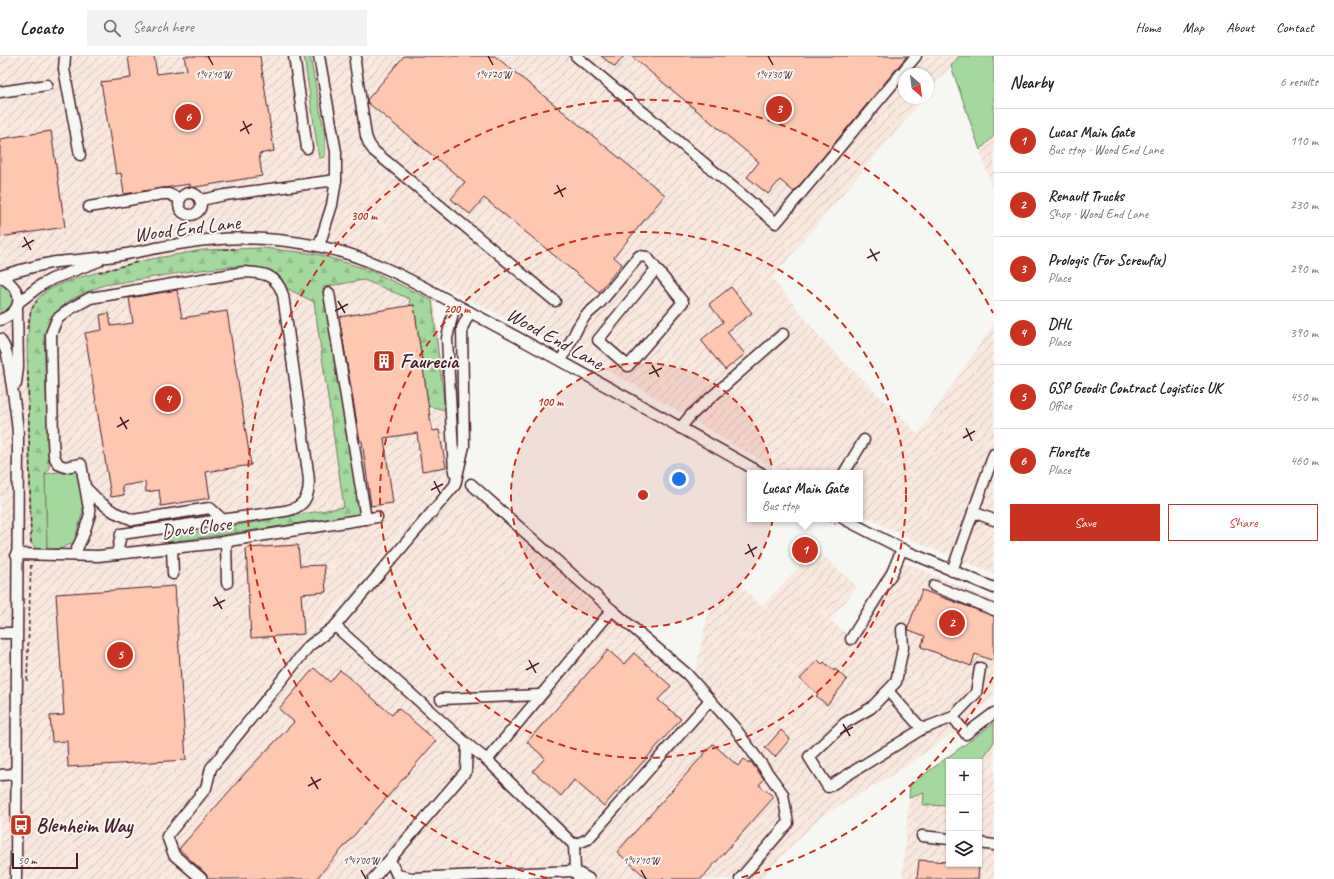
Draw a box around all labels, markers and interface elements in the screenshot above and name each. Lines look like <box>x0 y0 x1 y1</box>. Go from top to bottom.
search box <box>87 10 367 46</box>
text: Locato <box>20 16 63 40</box>
icon: search <box>101 17 123 39</box>
text: Search here <box>133 18 194 37</box>
text: Home <box>1135 19 1161 36</box>
text: Map <box>1183 19 1204 36</box>
text: About <box>1226 19 1254 36</box>
text: Contact <box>1276 19 1314 36</box>
text: 1°47'10"W <box>195 68 233 81</box>
text: 1°47'20"W <box>475 68 513 81</box>
text: 1°47'30"W <box>755 68 793 81</box>
north arrow <box>898 68 934 104</box>
text: Nearby <box>1010 72 1053 93</box>
text: 6 results <box>1280 74 1318 90</box>
pin: 3 <box>766 94 792 124</box>
pin: 6 <box>175 102 201 132</box>
text: Lucas Main Gate <box>1048 123 1134 142</box>
text: 1 <box>1020 133 1026 149</box>
text: 110 m <box>1290 133 1318 149</box>
text: Bus stop · Wood End Lane <box>1048 142 1163 158</box>
text: Renault Trucks <box>1048 187 1124 206</box>
text: 2 <box>1020 197 1026 213</box>
text: 230 m <box>1290 197 1318 213</box>
text: Shop · Wood End Lane <box>1048 206 1148 222</box>
text: 300 m <box>351 208 378 224</box>
street label: Wood End Lane <box>133 209 243 247</box>
text: Prologis (For Screwfix) <box>1048 251 1165 270</box>
text: 3 <box>1020 261 1026 277</box>
text: 290 m <box>1290 261 1318 277</box>
text: Place <box>1048 270 1071 286</box>
text: 200 m <box>444 301 471 317</box>
street label: Wood End Lane <box>502 302 609 376</box>
text: DHL <box>1048 315 1072 334</box>
text: 4 <box>1020 325 1026 341</box>
text: 390 m <box>1290 325 1318 341</box>
text: Place <box>1048 334 1071 350</box>
building icon: Faurecia <box>371 348 397 374</box>
place label: Faurecia <box>400 349 460 374</box>
text: GSP Geodis Contract Logistics UK <box>1048 379 1222 398</box>
pin: 4 <box>155 384 181 414</box>
text: 5 <box>1020 389 1026 405</box>
text: 450 m <box>1290 389 1318 405</box>
text: 100 m <box>537 394 564 410</box>
text: Office <box>1048 398 1072 414</box>
text: Florette <box>1048 443 1089 462</box>
text: 6 <box>1020 453 1026 469</box>
text: 460 m <box>1290 453 1318 469</box>
text: Place <box>1048 462 1071 478</box>
your location <box>669 469 689 489</box>
popup <box>747 470 863 522</box>
text: Lucas Main Gate <box>762 479 848 498</box>
centre of rings <box>636 488 650 502</box>
text: Bus stop <box>762 498 799 514</box>
button: Save <box>1010 504 1160 541</box>
button: Share <box>1168 504 1318 541</box>
street label: Dove Close <box>160 511 234 544</box>
pin: 1 <box>792 535 818 565</box>
pin: 2 <box>939 608 965 638</box>
pin: 5 <box>107 640 133 670</box>
map controls <box>946 759 982 867</box>
button: + <box>946 759 982 795</box>
button: − <box>946 795 982 831</box>
bus stop icon: Blenheim Way <box>8 812 34 838</box>
place label: Blenheim Way <box>36 813 134 839</box>
button: layers <box>946 831 982 867</box>
scale bar <box>12 851 78 870</box>
text: 50 m <box>18 853 37 867</box>
text: 1°47'00"W <box>343 854 381 867</box>
text: 1°47'10"W <box>623 854 661 867</box>

